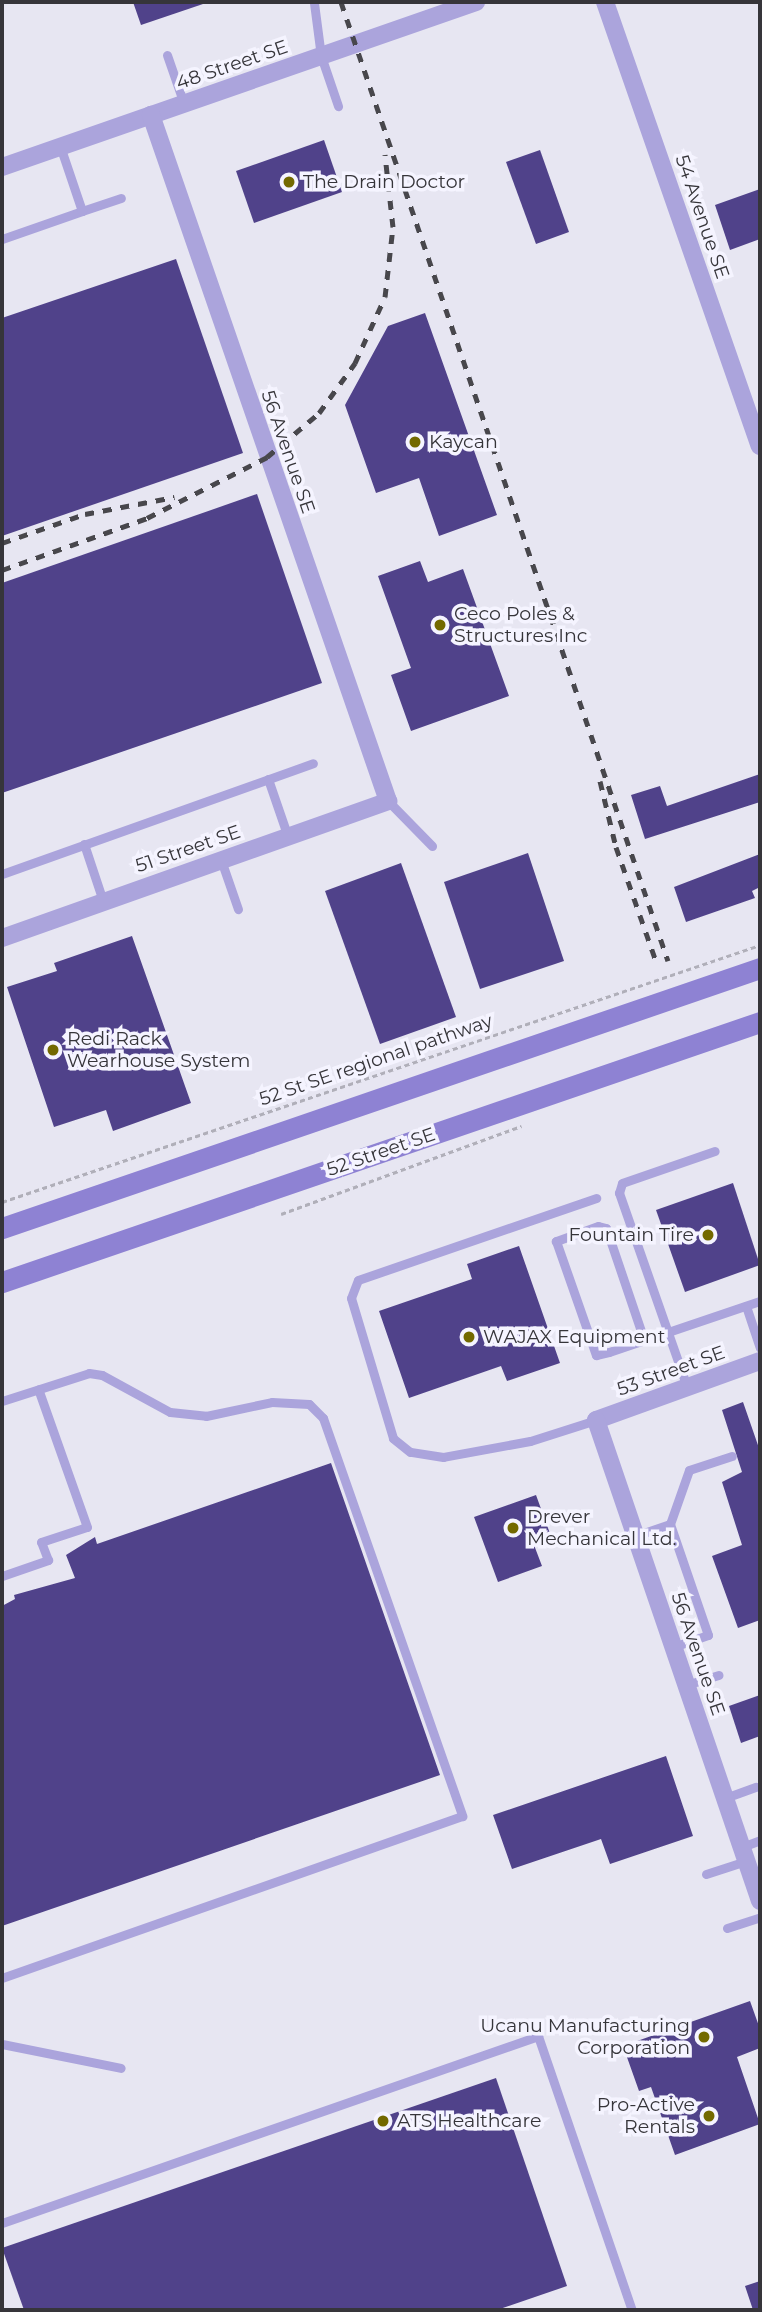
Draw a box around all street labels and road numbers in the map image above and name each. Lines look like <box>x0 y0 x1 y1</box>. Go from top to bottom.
street label: 48 Street SE <box>173 35 291 95</box>
street label: 54 Avenue SE <box>670 152 734 282</box>
street label: 56 Avenue SE <box>256 388 320 516</box>
street label: 51 Street SE <box>133 820 243 878</box>
street label: 52 St SE regional pathway <box>256 1009 496 1111</box>
street label: 52 Street SE <box>324 1123 438 1181</box>
street label: 53 Street SE <box>614 1341 728 1401</box>
street label: 56 Avenue SE <box>666 1590 730 1718</box>

